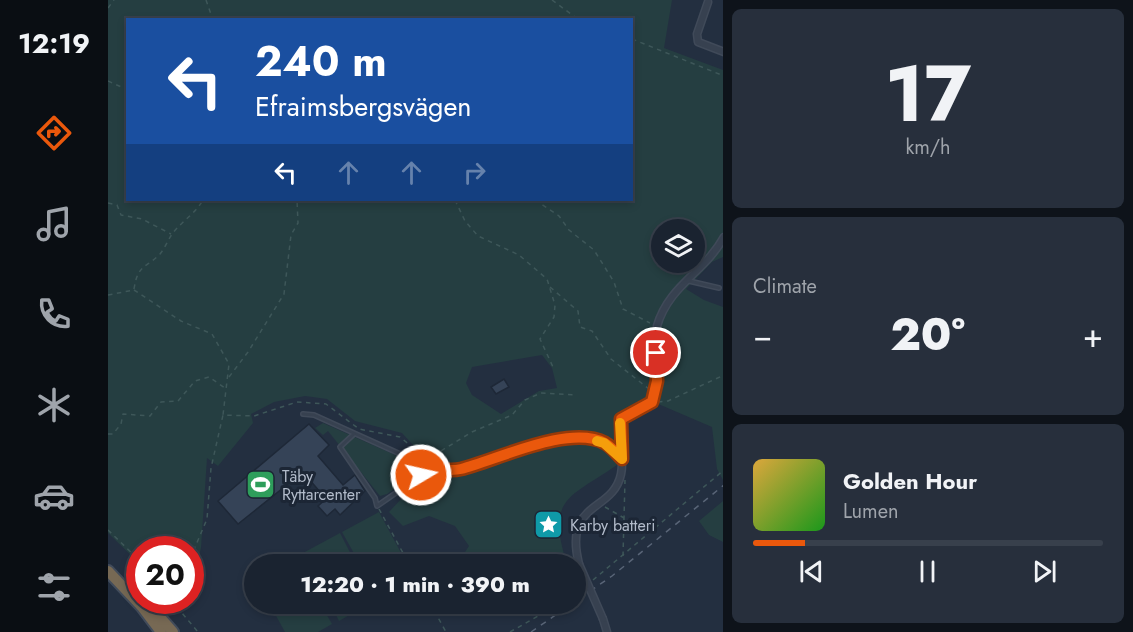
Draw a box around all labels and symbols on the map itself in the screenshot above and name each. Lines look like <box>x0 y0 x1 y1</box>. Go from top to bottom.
pin <box>630 327 681 378</box>
position arrow <box>389 443 453 507</box>
place label: Täby Ryttarcenter <box>282 465 361 506</box>
sports icon: Täby Ryttarcenter <box>245 469 277 501</box>
place icon: Karby batteri <box>533 509 565 541</box>
place label: Karby batteri <box>570 514 655 537</box>
speed limit sign: 20 <box>126 536 204 614</box>

